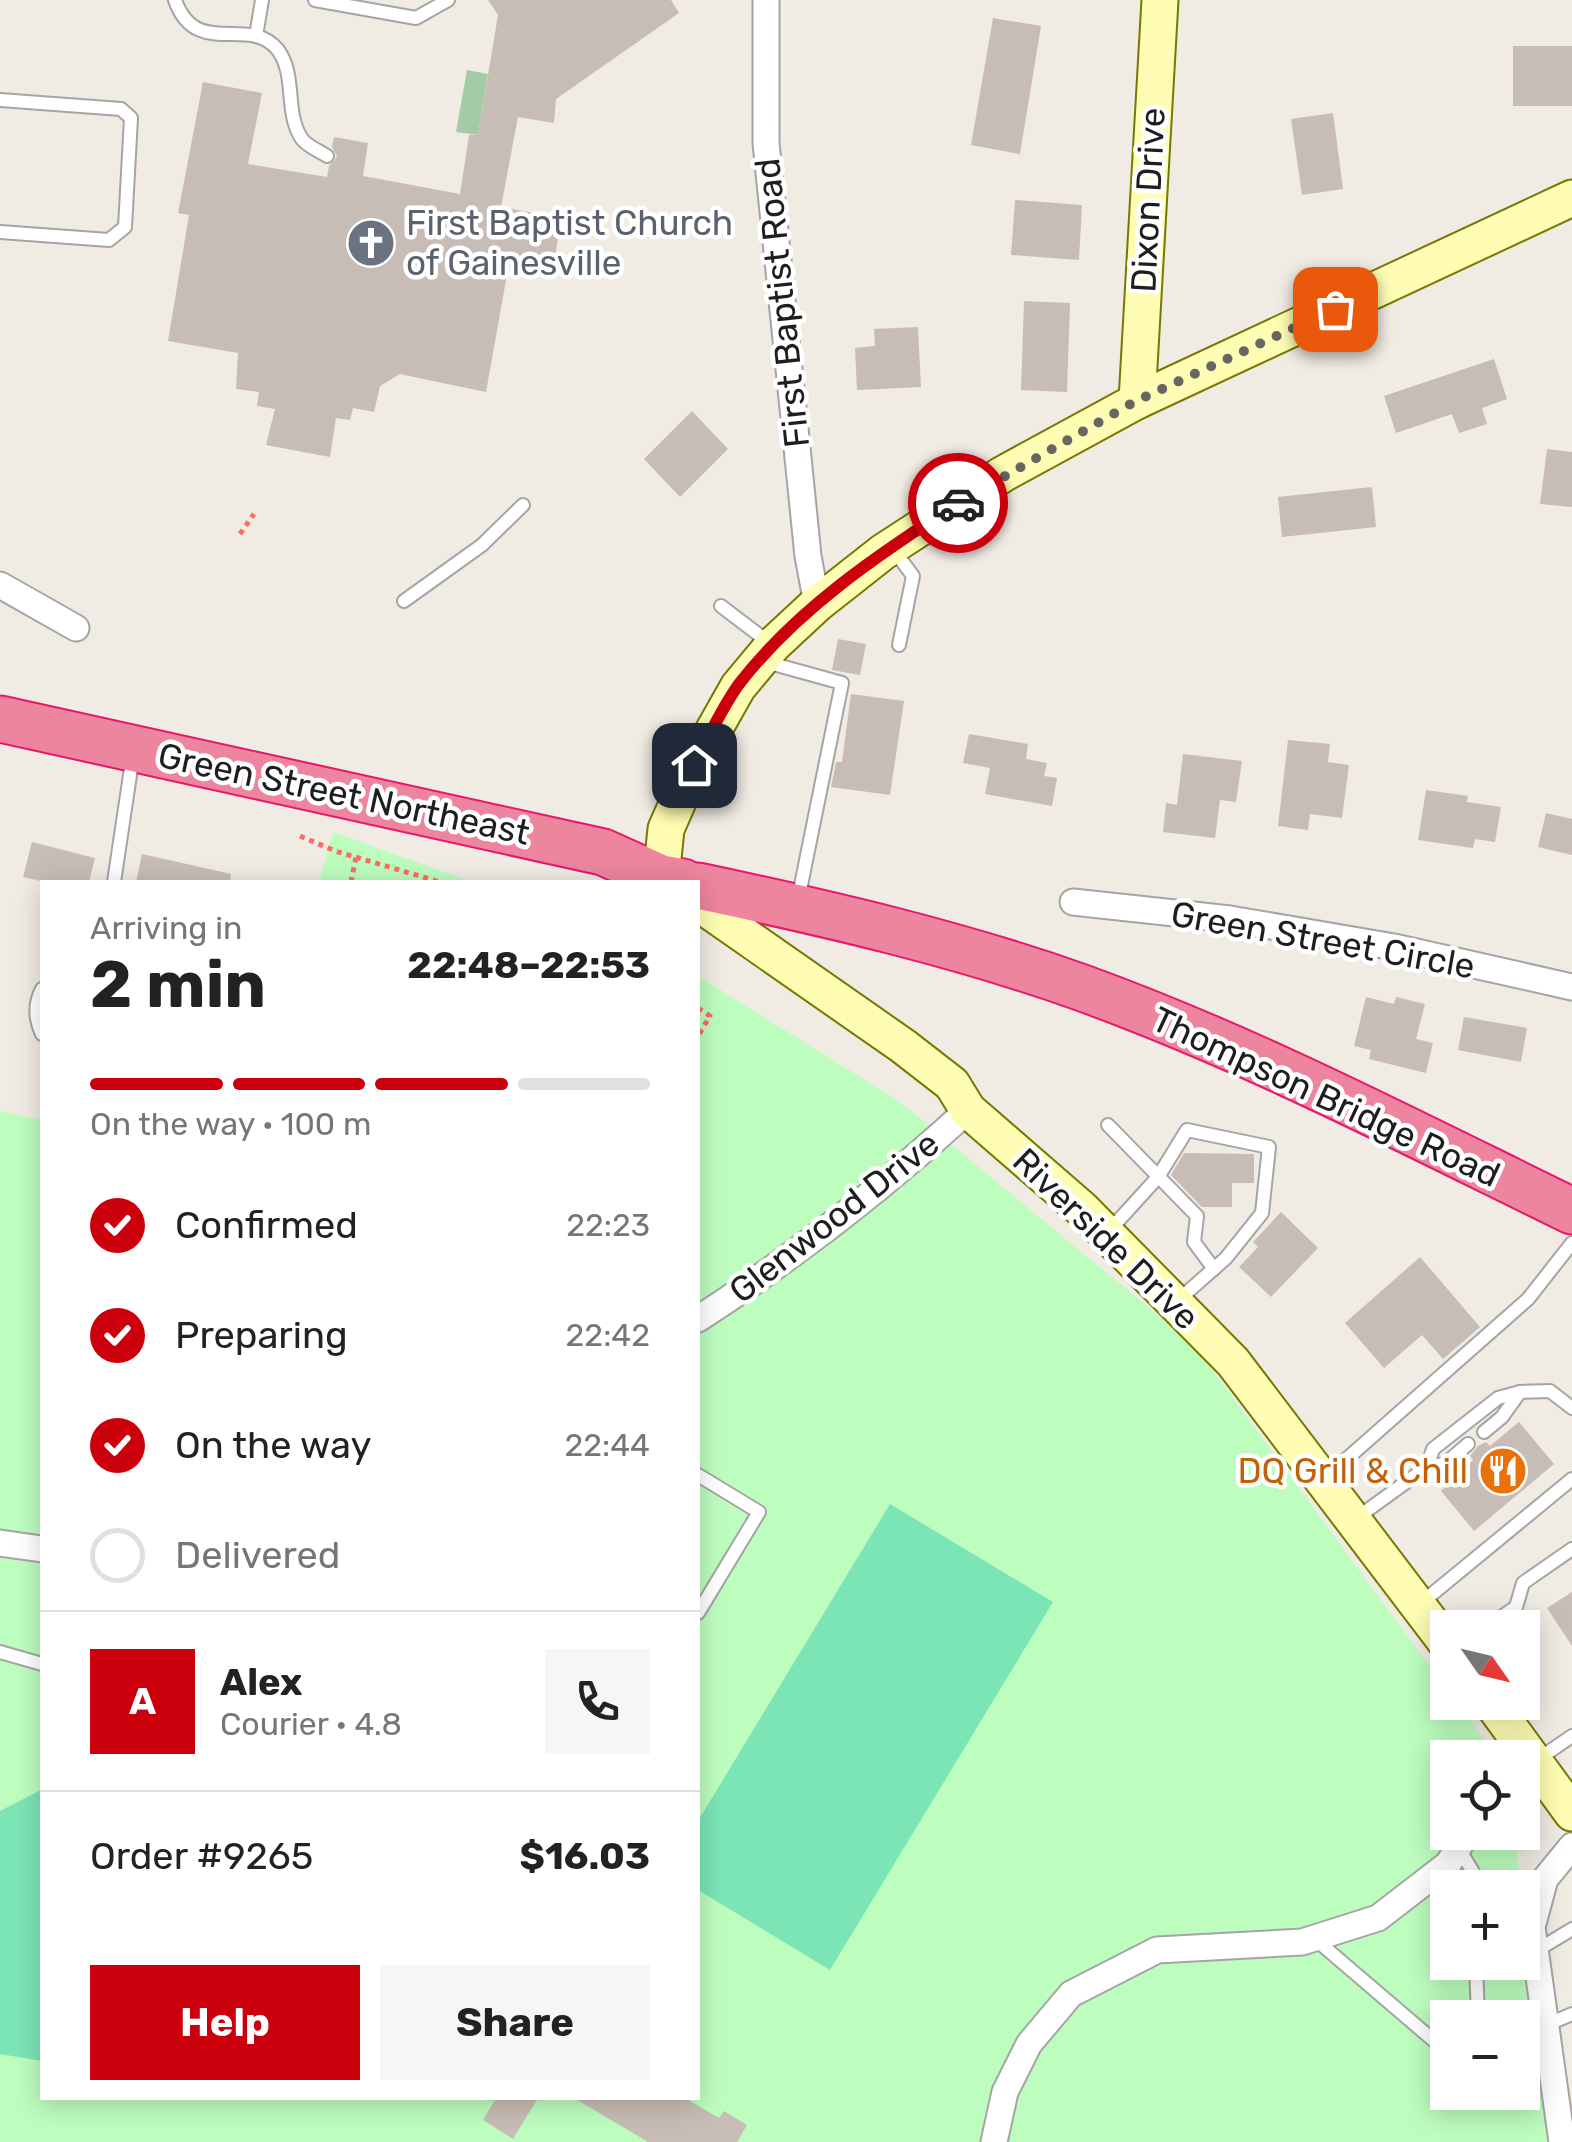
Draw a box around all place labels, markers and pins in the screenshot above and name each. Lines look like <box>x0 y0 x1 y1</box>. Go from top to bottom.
place label: First Baptist Church of Gainesville <box>406 202 733 284</box>
church icon: First Baptist Church of Gainesville <box>345 217 397 269</box>
pin <box>1293 267 1378 352</box>
pin <box>652 723 737 808</box>
restaurant icon: DQ Grill & Chill <box>1477 1445 1529 1497</box>
place label: DQ Grill & Chill <box>1237 1450 1468 1492</box>

